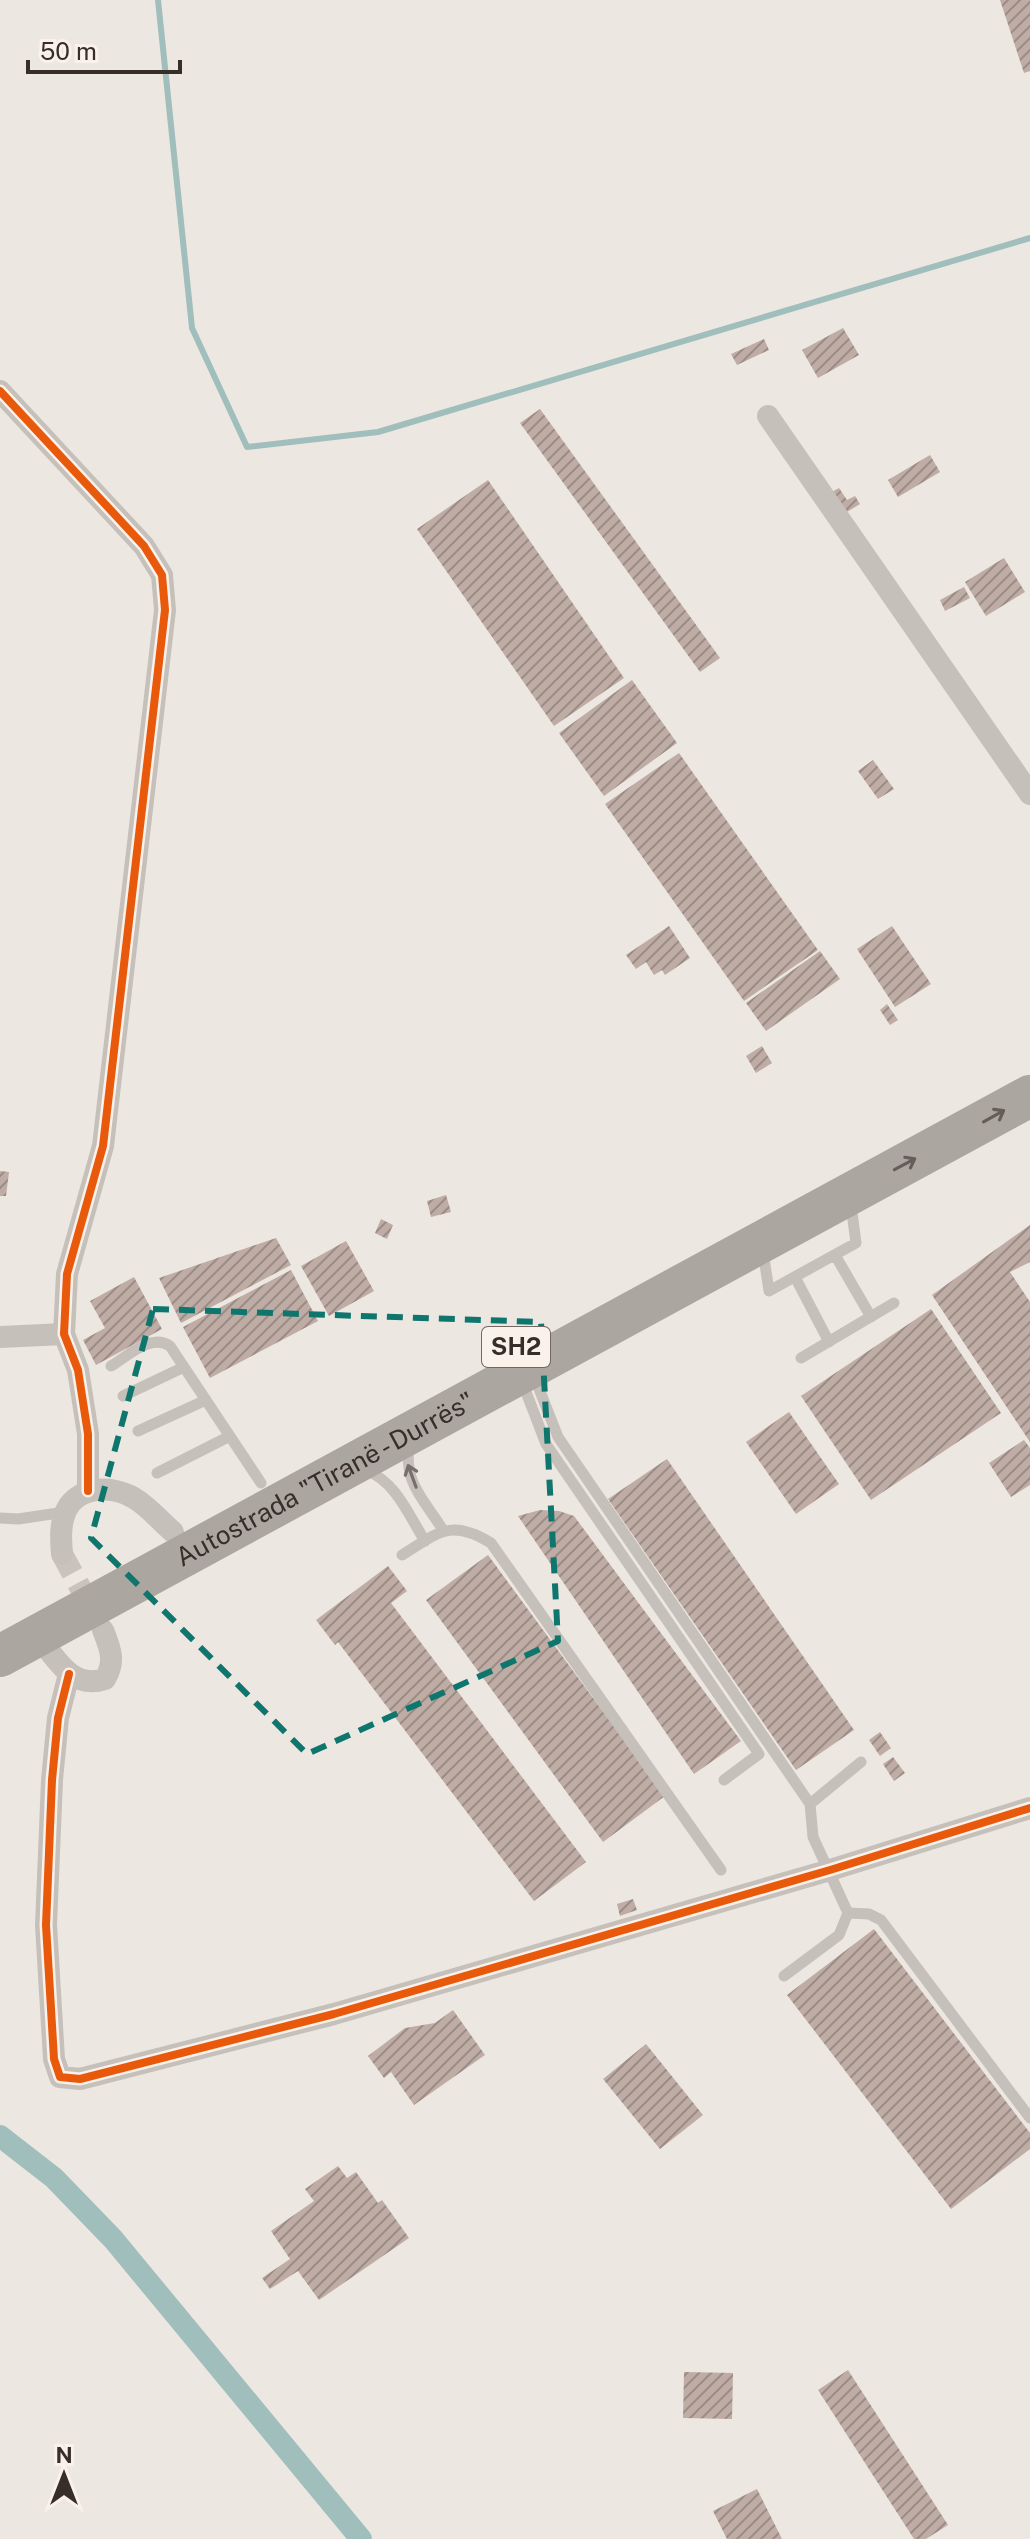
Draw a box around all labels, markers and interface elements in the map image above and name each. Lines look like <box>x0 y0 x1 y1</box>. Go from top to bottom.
scale bar <box>28 24 180 74</box>
text: 50 m <box>40 37 97 65</box>
one-way arrow <box>982 1108 1005 1124</box>
one-way arrow <box>893 1156 916 1172</box>
road number: SH2 <box>482 1327 550 1367</box>
street label: Autostrada "Tiranë - Durrës" <box>170 1385 480 1573</box>
one-way arrow <box>403 1464 418 1489</box>
north arrow <box>24 2435 104 2515</box>
text: N <box>55 2442 73 2468</box>

